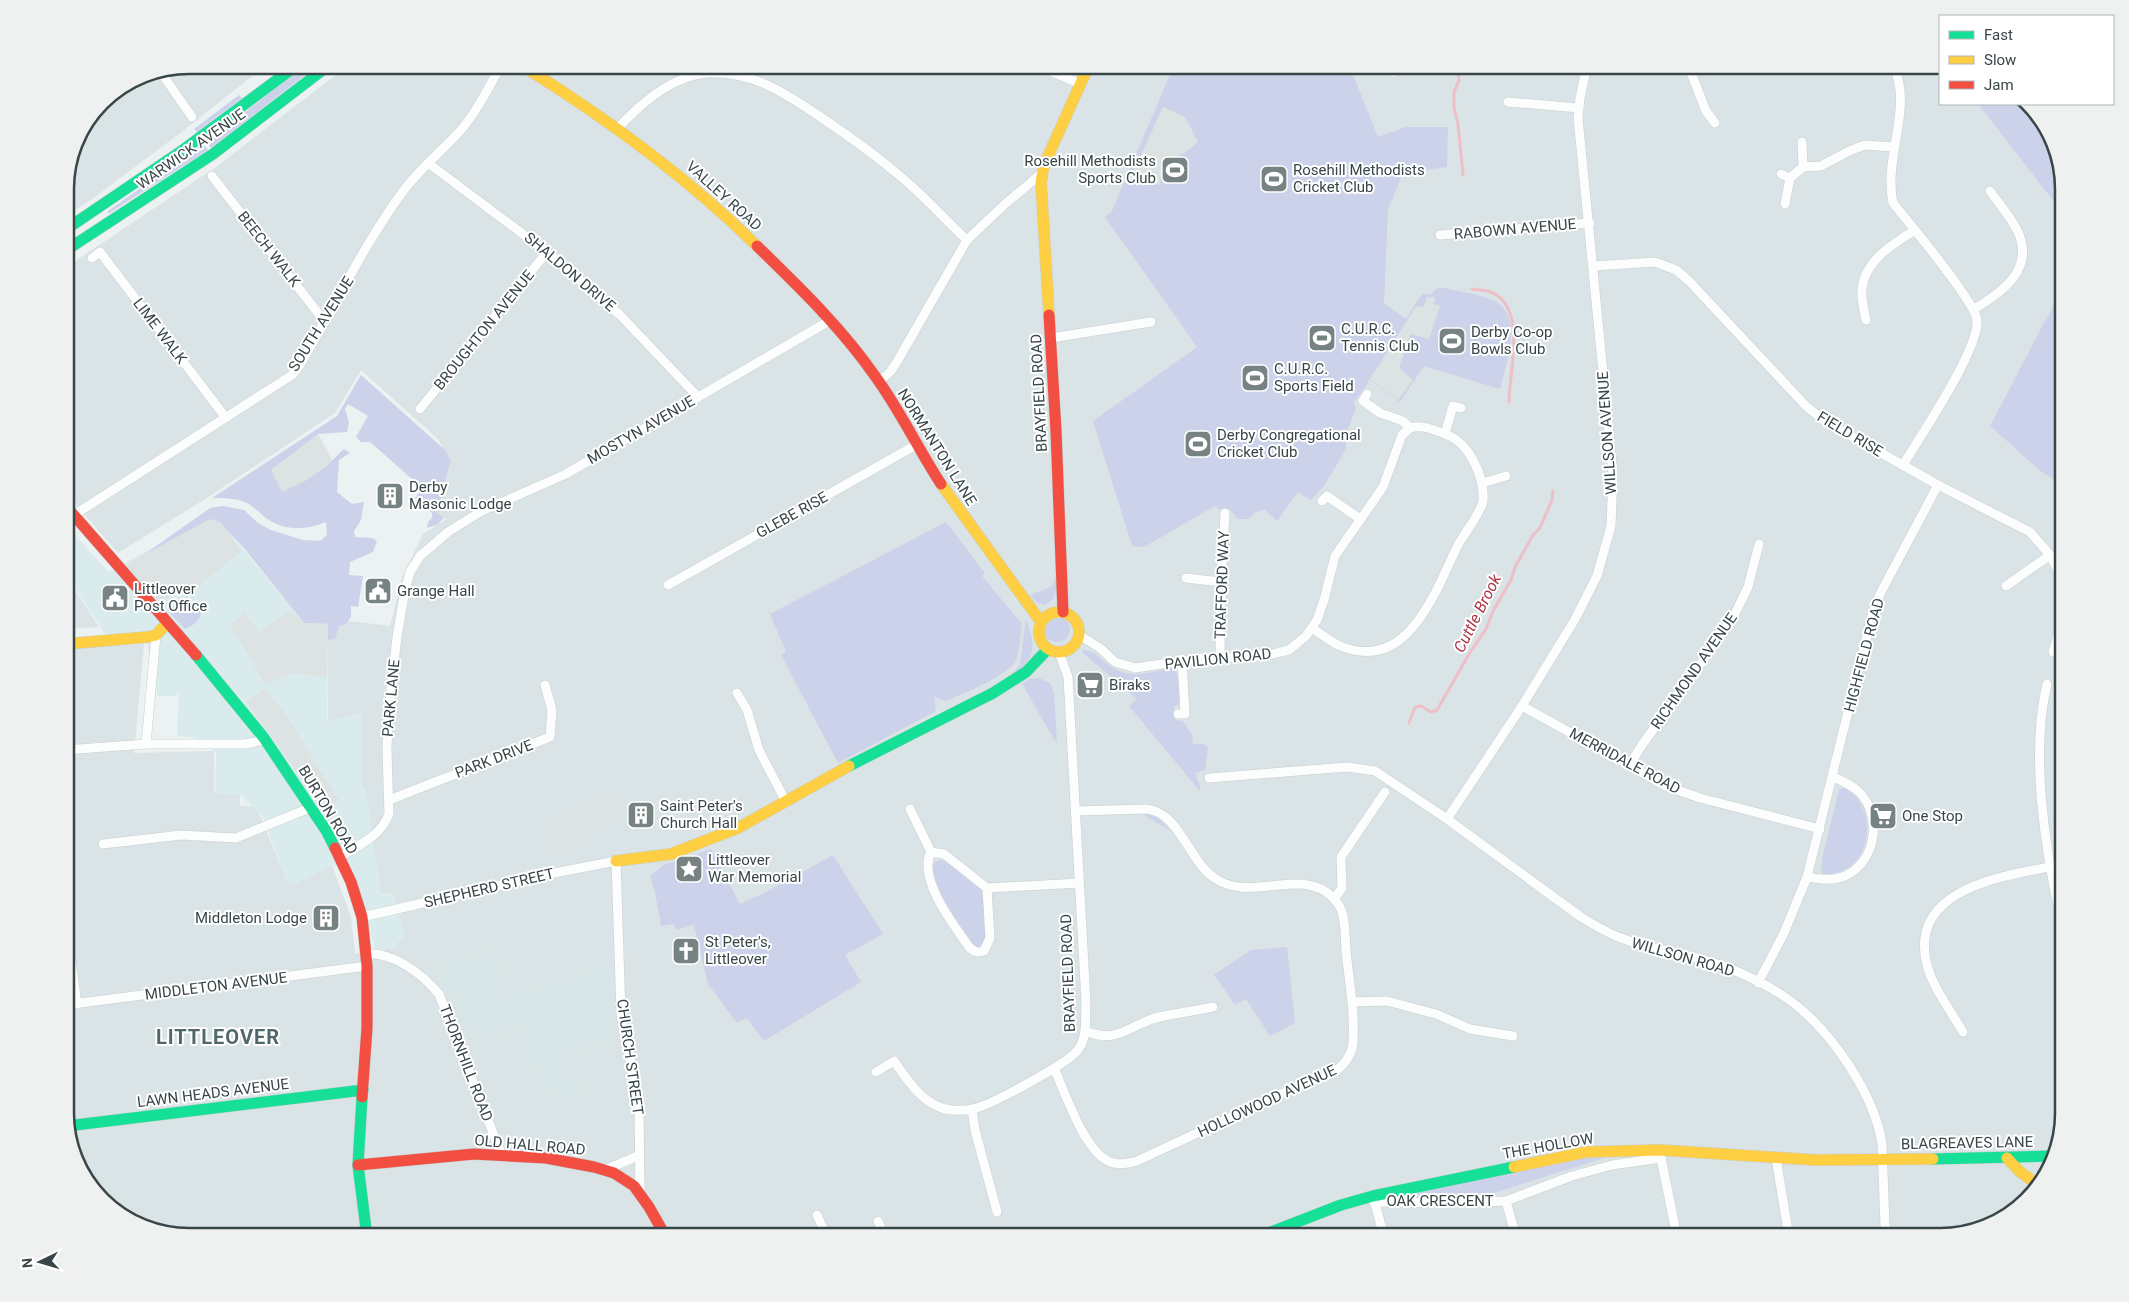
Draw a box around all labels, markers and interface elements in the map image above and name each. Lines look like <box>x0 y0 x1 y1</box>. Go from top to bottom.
legend <box>1939 15 2114 105</box>
text: Fast <box>1984 26 2013 44</box>
text: Slow <box>1984 51 2016 69</box>
text: Jam <box>1984 76 2014 94</box>
street label: WARWICK AVENUE <box>133 105 249 193</box>
place label: Rosehill Methodists Sports Club <box>1024 152 1156 187</box>
sports icon: Rosehill Methodists Sports Club <box>1160 155 1190 185</box>
street label: VALLEY ROAD <box>683 157 765 235</box>
place label: Rosehill Methodists Cricket Club <box>1293 161 1425 196</box>
sports icon: Rosehill Methodists Cricket Club <box>1259 164 1289 194</box>
street label: BEECH WALK <box>234 208 304 291</box>
street label: RABOWN AVENUE <box>1453 215 1577 243</box>
street label: SHALDON DRIVE <box>521 229 620 316</box>
street label: BROUGHTON AVENUE <box>430 266 538 394</box>
street label: SOUTH AVENUE <box>285 273 358 375</box>
street label: LIME WALK <box>129 295 191 368</box>
place label: C.U.R.C. Tennis Club <box>1341 320 1419 355</box>
sports icon: C.U.R.C. Tennis Club <box>1307 323 1337 353</box>
place label: Derby Co-op Bowls Club <box>1471 323 1552 358</box>
sports icon: Derby Co-op Bowls Club <box>1437 326 1467 356</box>
street label: BRAYFIELD ROAD <box>1027 333 1051 453</box>
place label: C.U.R.C. Sports Field <box>1274 360 1354 395</box>
sports icon: C.U.R.C. Sports Field <box>1240 363 1270 393</box>
street label: WILLSON AVENUE <box>1594 370 1620 495</box>
street label: NORMANTON LANE <box>894 385 981 509</box>
street label: MOSTYN AVENUE <box>584 392 698 468</box>
street label: FIELD RISE <box>1814 407 1886 461</box>
place label: Derby Congregational Cricket Club <box>1217 426 1361 461</box>
sports icon: Derby Congregational Cricket Club <box>1183 429 1213 459</box>
place label: Derby Masonic Lodge <box>409 478 512 513</box>
building icon: Derby Masonic Lodge <box>375 481 405 511</box>
street label: GLEBE RISE <box>753 488 831 542</box>
street label: TRAFFORD WAY <box>1211 530 1233 640</box>
water label: Cuttle Brook <box>1450 570 1506 655</box>
public building icon: Grange Hall <box>363 576 393 606</box>
place label: Littleover Post Office <box>134 580 207 615</box>
place label: Grange Hall <box>397 582 475 600</box>
public building icon: Littleover Post Office <box>100 583 130 613</box>
street label: HIGHFIELD ROAD <box>1840 596 1888 714</box>
street label: RICHMOND AVENUE <box>1647 609 1741 733</box>
street label: PAVILION ROAD <box>1164 644 1272 674</box>
street label: PARK LANE <box>379 658 403 738</box>
supermarket icon: Biraks <box>1075 670 1105 700</box>
place label: Biraks <box>1109 676 1150 694</box>
street label: MERRIDALE ROAD <box>1566 724 1684 798</box>
street label: PARK DRIVE <box>453 736 536 782</box>
street label: BURTON ROAD <box>294 762 362 858</box>
place label: Saint Peter's Church Hall <box>660 797 743 832</box>
building icon: Saint Peter's Church Hall <box>626 800 656 830</box>
supermarket icon: One Stop <box>1868 801 1898 831</box>
place label: One Stop <box>1902 807 1963 825</box>
place label: Littleover War Memorial <box>708 851 801 886</box>
place icon: Littleover War Memorial <box>674 854 704 884</box>
street label: SHEPHERD STREET <box>422 864 556 912</box>
building icon: Middleton Lodge <box>311 903 341 933</box>
place label: Middleton Lodge <box>195 909 307 927</box>
street label: BRAYFIELD ROAD <box>1057 914 1079 1032</box>
place label: St Peter's, Littleover <box>705 933 771 968</box>
street label: WILLSON ROAD <box>1629 934 1737 980</box>
church icon: St Peter's, Littleover <box>671 936 701 966</box>
street label: MIDDLETON AVENUE <box>144 968 289 1004</box>
street label: CHURCH STREET <box>613 998 647 1116</box>
street label: THORNHILL ROAD <box>435 1002 497 1124</box>
district label: LITTLEOVER <box>156 1025 280 1049</box>
street label: HOLLOWOOD AVENUE <box>1195 1061 1340 1141</box>
street label: LAWN HEADS AVENUE <box>136 1075 290 1111</box>
street label: THE HOLLOW <box>1501 1129 1595 1163</box>
street label: OLD HALL ROAD <box>474 1131 586 1159</box>
street label: BLAGREAVES LANE <box>1901 1133 2034 1153</box>
street label: OAK CRESCENT <box>1386 1192 1494 1210</box>
north arrow <box>15 1237 65 1287</box>
text: N <box>19 1258 35 1269</box>

